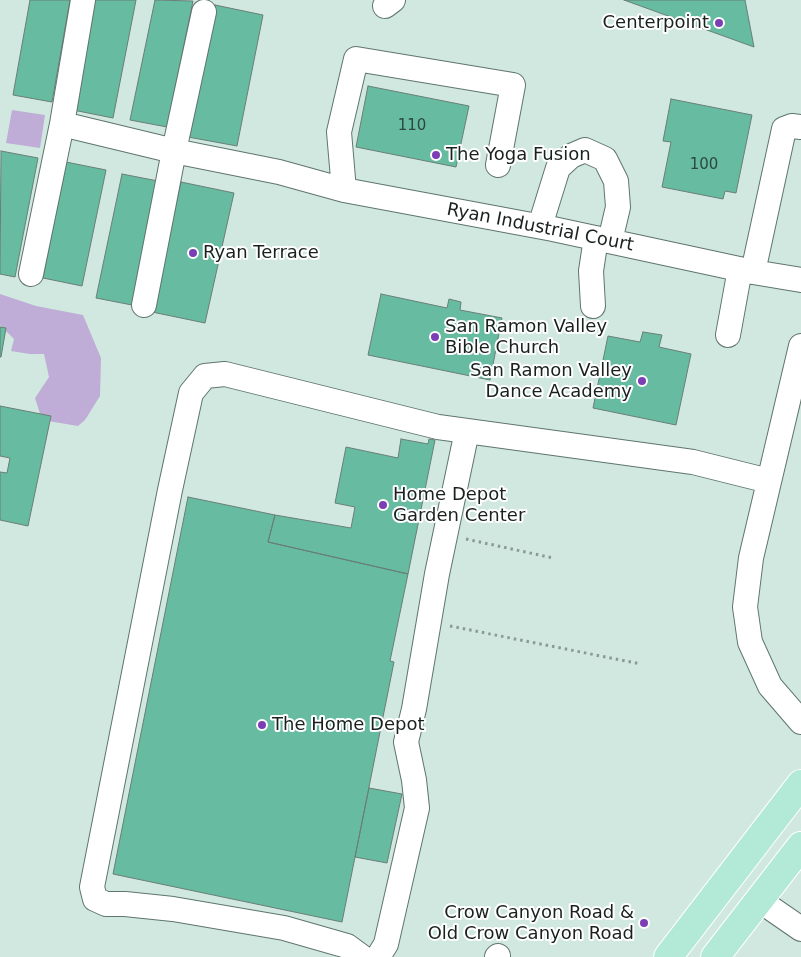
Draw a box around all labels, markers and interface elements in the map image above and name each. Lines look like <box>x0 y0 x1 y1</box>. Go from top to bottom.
place label: Centerpoint <box>603 12 709 34</box>
marker: Centerpoint <box>713 17 725 29</box>
house number: 110 <box>398 117 426 135</box>
place label: The Yoga Fusion <box>446 144 591 166</box>
marker: The Yoga Fusion <box>430 149 442 161</box>
house number: 100 <box>690 156 718 174</box>
street label: Ryan Industrial Court <box>445 199 635 257</box>
place label: Ryan Terrace <box>203 242 319 264</box>
marker: Ryan Terrace <box>187 247 199 259</box>
place label: San Ramon Valley Bible Church <box>445 316 607 358</box>
marker: San Ramon Valley Bible Church <box>429 331 441 343</box>
place label: San Ramon Valley Dance Academy <box>470 360 632 402</box>
marker: San Ramon Valley Dance Academy <box>636 375 648 387</box>
place label: Home Depot Garden Center <box>393 484 525 526</box>
marker: Home Depot Garden Center <box>377 499 389 511</box>
place label: The Home Depot <box>272 714 425 736</box>
marker: The Home Depot <box>256 719 268 731</box>
place label: Crow Canyon Road & Old Crow Canyon Road <box>428 902 634 944</box>
marker: Crow Canyon Road & Old Crow Canyon Road <box>638 917 650 929</box>

